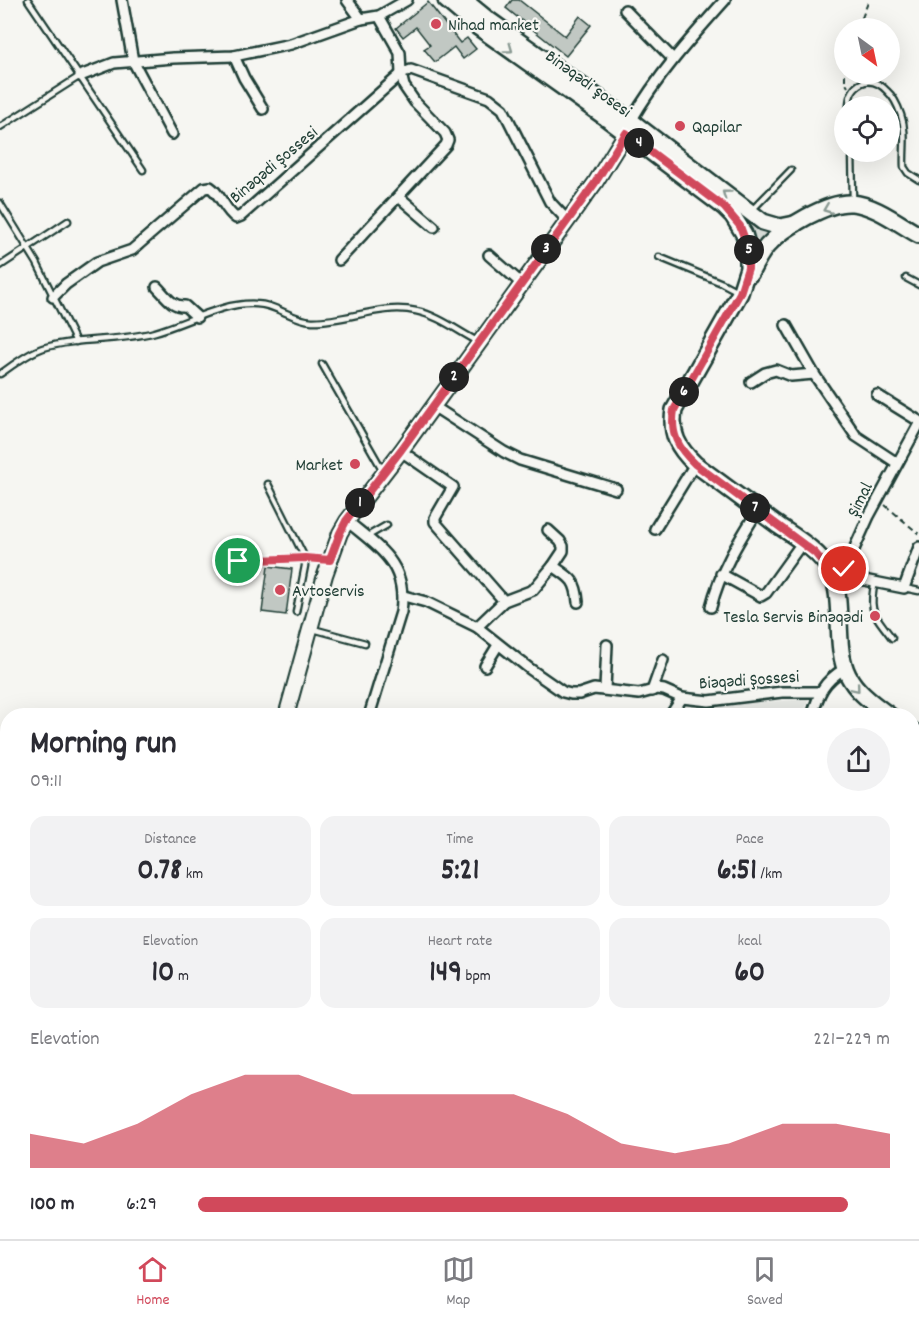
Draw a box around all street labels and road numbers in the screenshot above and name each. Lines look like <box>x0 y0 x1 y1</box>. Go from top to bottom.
street label: Binəqədi şosesi <box>539 45 636 125</box>
street label: Binəqədi Şossesi <box>225 121 324 210</box>
street label: Şimal <box>842 478 881 522</box>
street label: Biəqədi Şossesi <box>698 666 800 697</box>

